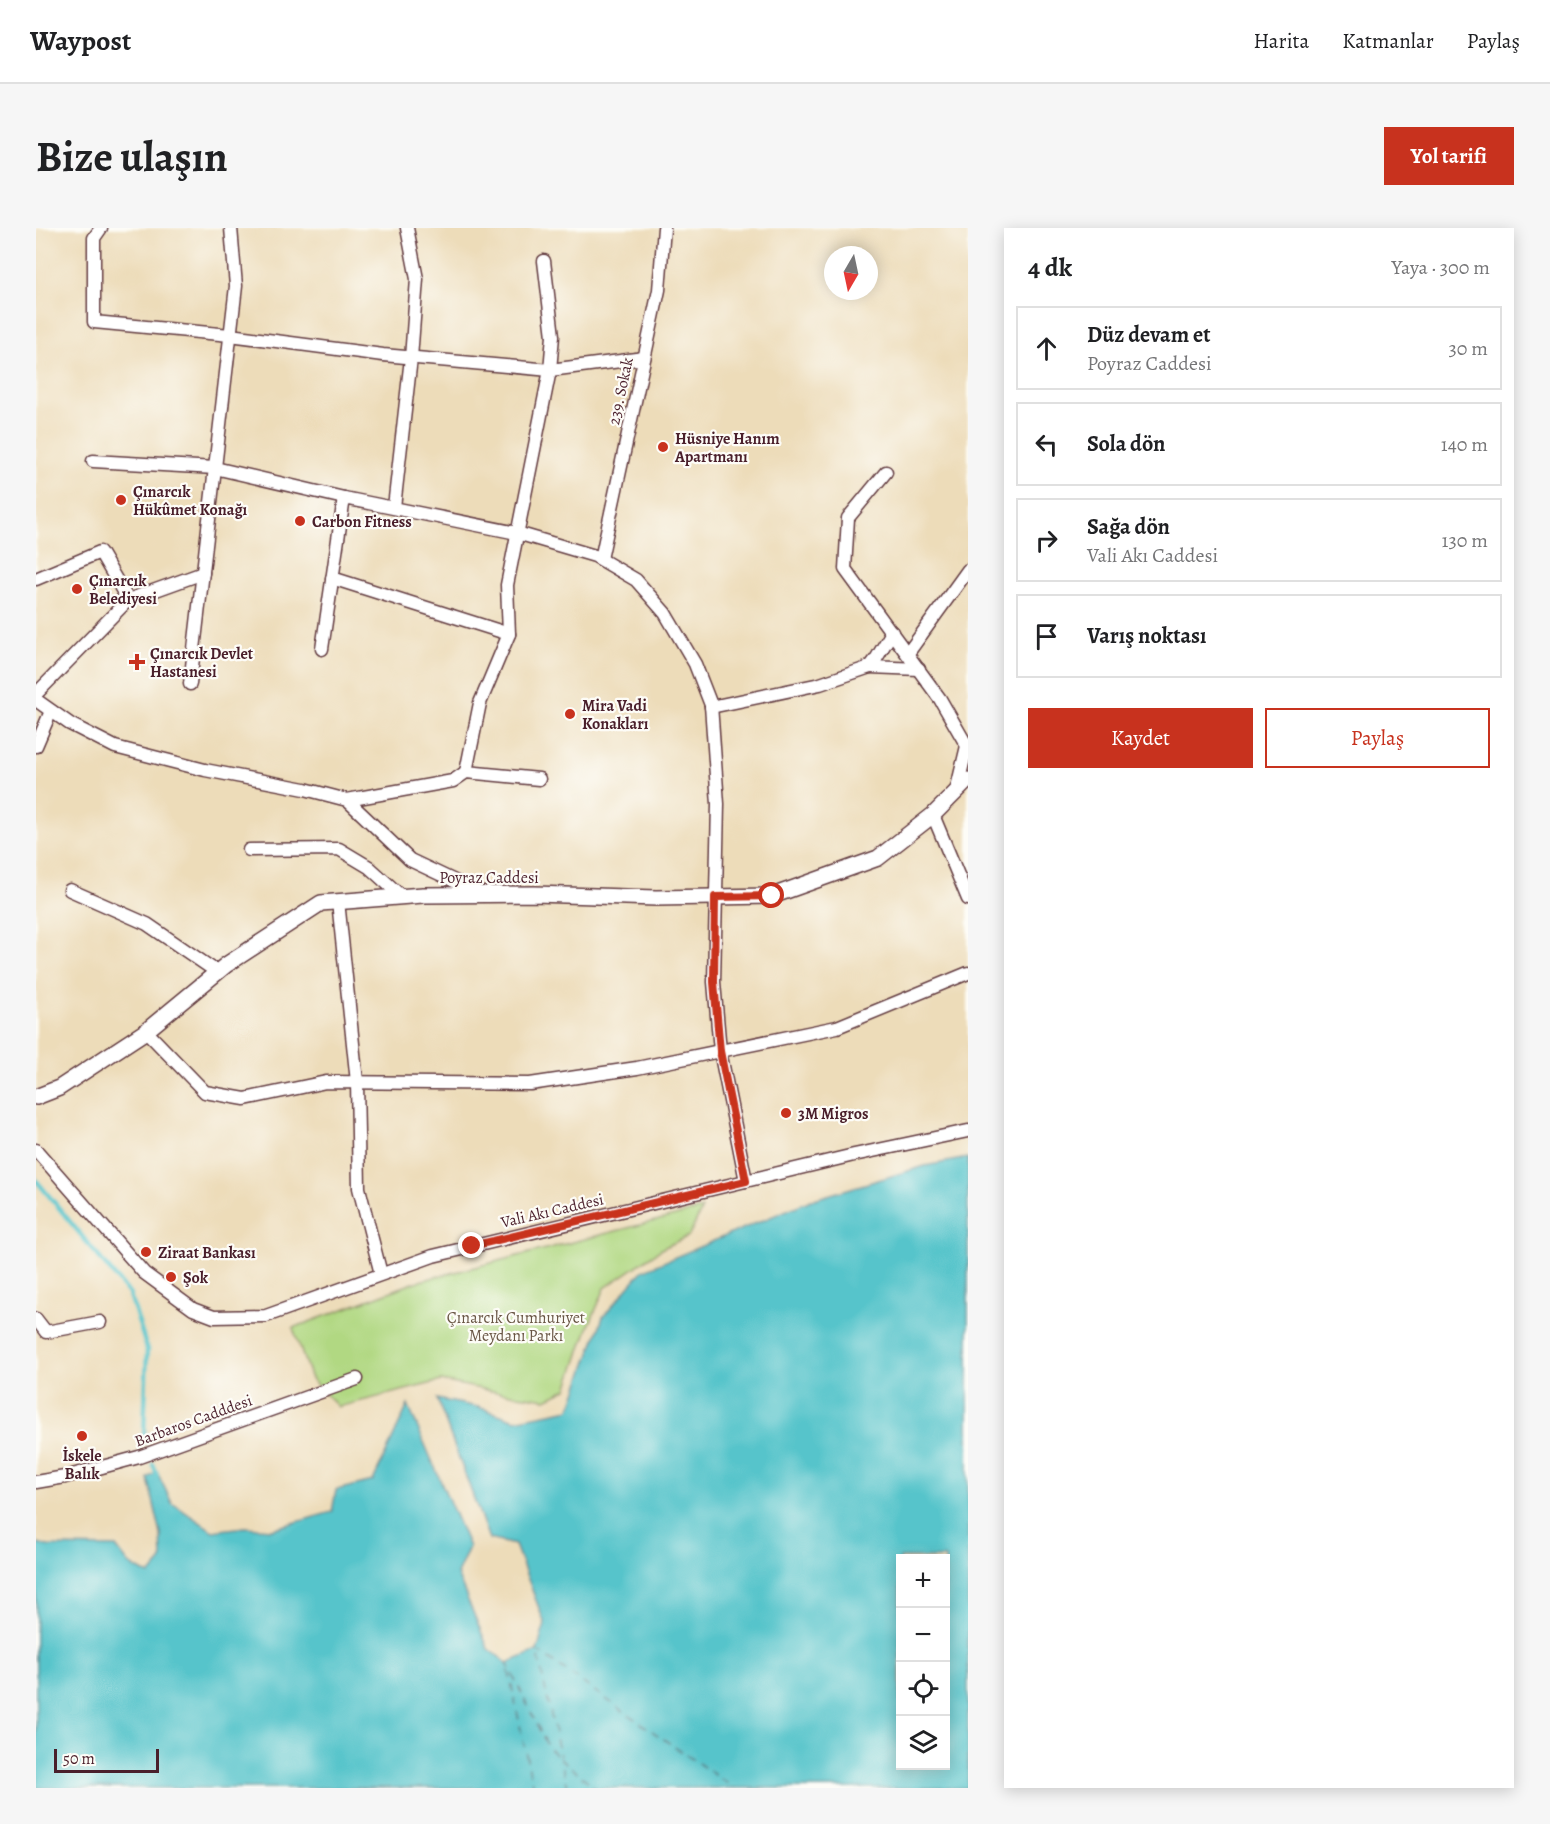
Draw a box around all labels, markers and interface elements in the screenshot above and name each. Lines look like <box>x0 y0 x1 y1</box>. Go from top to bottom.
text: Waypost <box>30 22 131 60</box>
text: Harita <box>1253 27 1309 55</box>
text: Katmanlar <box>1342 27 1434 55</box>
text: Paylaş <box>1467 27 1520 55</box>
button: Yol tarifi <box>1384 127 1514 185</box>
text: Bize ulaşın <box>36 128 228 185</box>
north arrow <box>824 246 878 300</box>
text: 4 dk <box>1028 250 1072 285</box>
text: Yaya · 300 m <box>1391 254 1490 281</box>
text: Düz devam et <box>1087 320 1210 350</box>
icon: ahead <box>1030 332 1063 365</box>
text: 30 m <box>1448 335 1488 362</box>
text: Poyraz Caddesi <box>1087 350 1212 377</box>
street label: 239. Sokak <box>603 355 639 427</box>
place label: Hüsniye Hanım Apartmanı <box>674 428 780 468</box>
icon: left <box>1030 428 1063 461</box>
text: Sola dön <box>1087 429 1165 459</box>
text: 140 m <box>1441 431 1488 458</box>
marker: Hüsniye Hanım Apartmanı <box>656 440 670 454</box>
place label: Çınarcık Hükûmet Konağı <box>133 481 248 521</box>
marker: Çınarcık Hükûmet Konağı <box>114 493 128 507</box>
place label: Carbon Fitness <box>312 511 412 533</box>
text: Sağa dön <box>1087 512 1170 542</box>
marker: Carbon Fitness <box>293 514 307 528</box>
icon: right <box>1030 524 1063 557</box>
text: 130 m <box>1442 527 1488 554</box>
text: Vali Akı Caddesi <box>1087 542 1218 569</box>
place label: Çınarcık Belediyesi <box>89 570 157 610</box>
marker: Çınarcık Belediyesi <box>70 582 84 596</box>
icon: arrive <box>1030 620 1063 653</box>
text: Varış noktası <box>1087 621 1206 651</box>
place label: Çınarcık Devlet Hastanesi <box>150 643 254 683</box>
marker: Çınarcık Devlet Hastanesi <box>128 653 146 671</box>
place label: Mira Vadi Konakları <box>582 695 649 735</box>
marker: Mira Vadi Konakları <box>563 707 577 721</box>
button: Kaydet <box>1028 708 1253 768</box>
button: Paylaş <box>1265 708 1490 768</box>
street label: Poyraz Caddesi <box>439 867 539 889</box>
route start <box>758 882 784 908</box>
place label: 3M Migros <box>798 1103 869 1125</box>
marker: 3M Migros <box>779 1106 793 1120</box>
street label: Vali Akı Caddesi <box>498 1188 606 1234</box>
route end <box>458 1232 484 1258</box>
place label: Ziraat Bankası <box>158 1242 256 1264</box>
marker: Ziraat Bankası <box>139 1245 153 1259</box>
place label: Şok <box>183 1267 209 1289</box>
marker: Şok <box>164 1270 178 1284</box>
park label: Çınarcık Cumhuriyet Meydanı Parkı <box>447 1307 585 1347</box>
street label: Barbaros Cadddesi <box>131 1389 255 1452</box>
marker: İskele Balık <box>75 1429 89 1443</box>
place label: İskele Balık <box>62 1445 102 1485</box>
map controls <box>896 1554 950 1770</box>
button: + <box>896 1554 950 1608</box>
button: − <box>896 1608 950 1662</box>
button: locate <box>896 1662 950 1716</box>
button: layers <box>896 1716 950 1770</box>
scale bar <box>54 1746 159 1774</box>
text: 50 m <box>63 1748 95 1770</box>

